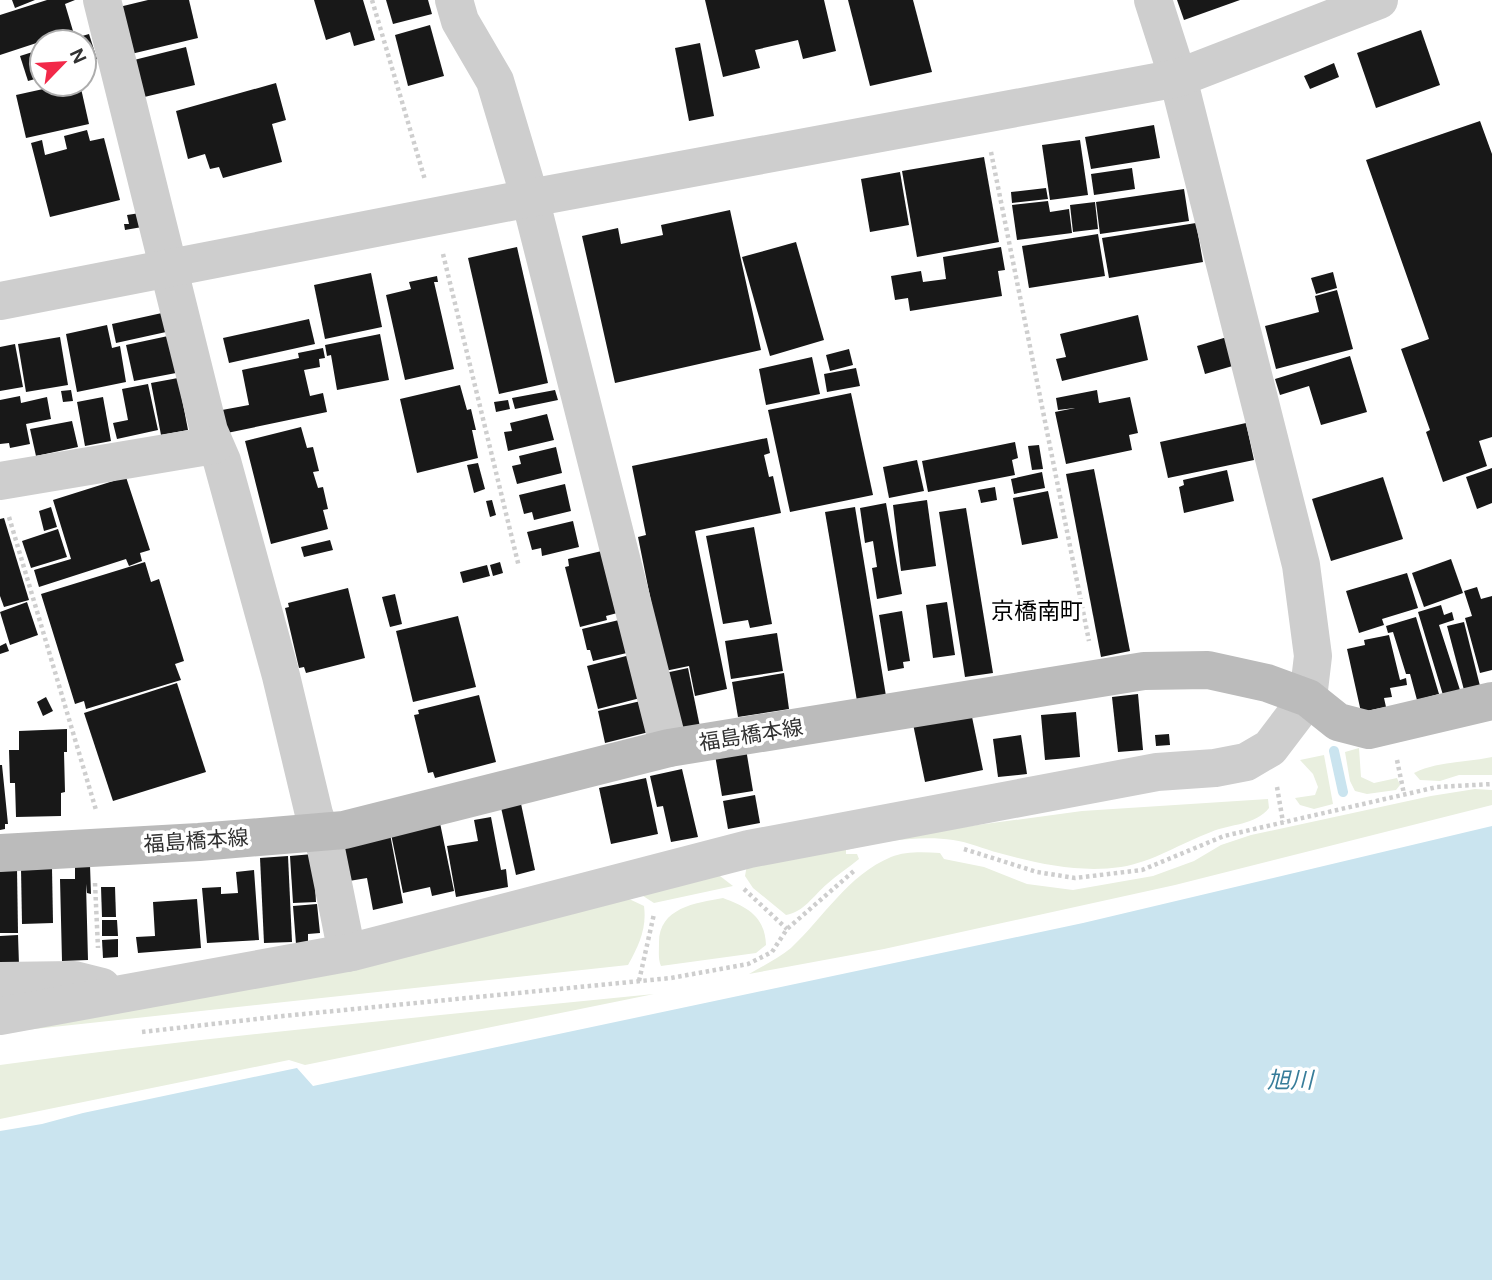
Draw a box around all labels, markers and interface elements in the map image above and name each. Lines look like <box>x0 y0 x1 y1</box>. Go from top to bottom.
north arrow <box>28 28 98 98</box>
text: N <box>64 44 92 68</box>
district label: 京橋南町 <box>991 596 1083 626</box>
street label: 福島橋本線 <box>697 713 805 757</box>
street label: 福島橋本線 <box>143 823 249 859</box>
water label: 旭川 <box>1267 1065 1316 1095</box>

